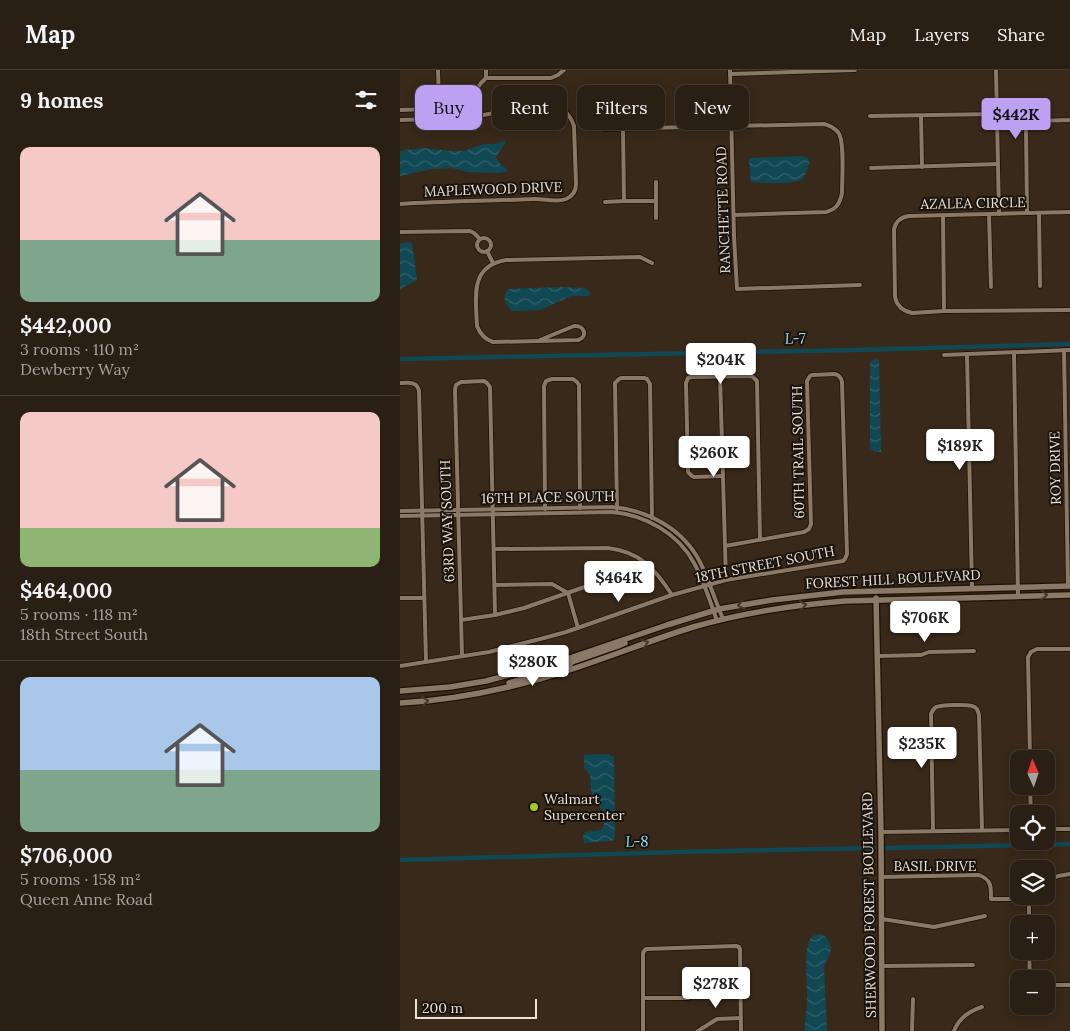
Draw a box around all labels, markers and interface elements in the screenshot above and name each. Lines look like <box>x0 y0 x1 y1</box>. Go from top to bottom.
text: Map <box>25 19 75 50</box>
text: Map <box>850 23 886 46</box>
text: Layers <box>914 23 969 46</box>
text: Share <box>997 23 1045 46</box>
chip: Buy <box>415 85 482 130</box>
chip: Rent <box>492 85 567 130</box>
chip: Filters <box>577 85 665 130</box>
chip: New <box>675 85 749 130</box>
icon: filters <box>352 86 380 114</box>
text: 9 homes <box>20 87 103 114</box>
pin: $442K <box>981 98 1051 140</box>
text: $442K <box>993 104 1040 124</box>
street label: RANCHETTE ROAD <box>712 146 734 274</box>
street label: MAPLEWOOD DRIVE <box>424 178 563 200</box>
icon: home <box>155 179 245 269</box>
street label: AZALEA CIRCLE <box>919 193 1026 213</box>
text: $442,000 <box>20 312 112 339</box>
water label: L-7 <box>784 328 806 348</box>
text: 3 rooms · 110 m² <box>20 339 139 359</box>
pin: $204K <box>686 342 756 385</box>
text: $204K <box>697 349 745 369</box>
text: Dewberry Way <box>20 359 130 379</box>
street label: 60TH TRAIL SOUTH <box>788 385 808 519</box>
pin: $189K <box>925 428 995 471</box>
street label: ROY DRIVE <box>1045 431 1065 505</box>
text: $189K <box>937 435 983 455</box>
pin: $260K <box>679 436 749 478</box>
text: $260K <box>690 442 738 462</box>
icon: home <box>155 445 245 535</box>
street label: 63RD WAY SOUTH <box>436 459 458 582</box>
street label: 16TH PLACE SOUTH <box>481 487 615 507</box>
street label: 18TH STREET SOUTH <box>694 542 836 586</box>
pin: $464K <box>584 560 654 603</box>
street label: FOREST HILL BOULEVARD <box>805 565 981 593</box>
text: $464K <box>595 567 643 587</box>
text: $464,000 <box>20 577 112 604</box>
one-way arrow <box>1040 590 1048 601</box>
one-way arrow <box>737 600 745 610</box>
one-way arrow <box>799 600 807 611</box>
pin: $706K <box>890 600 960 643</box>
text: 5 rooms · 118 m² <box>20 604 138 624</box>
text: $706K <box>901 607 949 627</box>
text: 18th Street South <box>20 624 148 644</box>
one-way arrow <box>640 639 649 649</box>
pin: $280K <box>498 644 568 687</box>
text: $280K <box>509 651 557 671</box>
one-way arrow <box>422 696 430 707</box>
icon: home <box>155 710 245 800</box>
pin: $235K <box>887 726 957 769</box>
text: $235K <box>899 733 945 753</box>
north arrow <box>1010 750 1055 795</box>
map controls <box>1010 750 1055 1015</box>
place label: Walmart Supercenter <box>544 790 625 824</box>
street label: SHERWOOD FOREST BOULEVARD <box>858 792 880 1018</box>
marker: Walmart Supercenter <box>528 801 540 813</box>
button: locate <box>1010 805 1055 850</box>
water label: L-8 <box>625 831 649 851</box>
text: $706,000 <box>20 842 113 869</box>
street label: BASIL DRIVE <box>893 857 977 875</box>
button: layers <box>1010 860 1055 905</box>
text: 5 rooms · 158 m² <box>20 869 141 889</box>
text: Queen Anne Road <box>20 889 153 909</box>
button: + <box>1010 915 1055 960</box>
pin: $278K <box>681 966 751 1009</box>
button: − <box>1010 970 1055 1015</box>
text: $278K <box>693 973 739 993</box>
scale bar <box>415 996 538 1019</box>
text: 200 m <box>422 999 463 1017</box>

